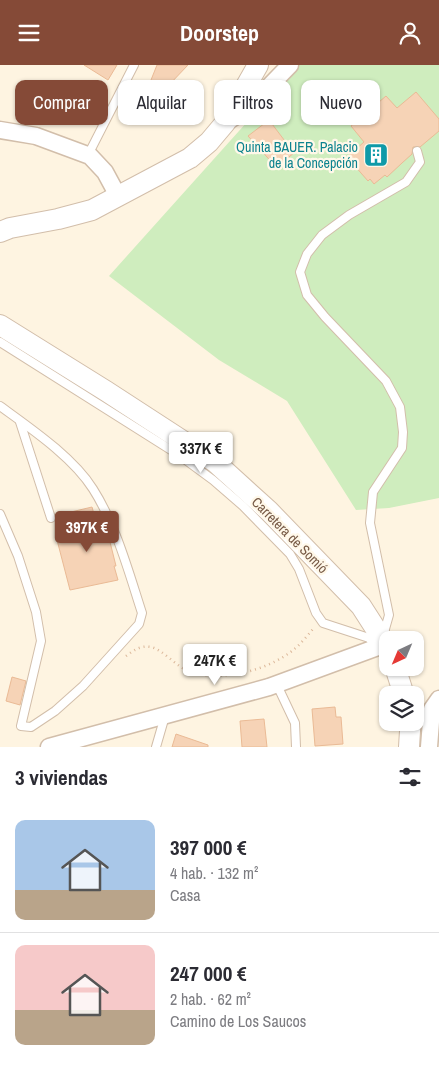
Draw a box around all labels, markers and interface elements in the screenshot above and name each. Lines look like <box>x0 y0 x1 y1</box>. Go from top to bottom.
text: Doorstep <box>180 18 259 48</box>
icon: menu <box>15 19 43 47</box>
icon: person <box>396 19 424 47</box>
chip: Comprar <box>15 80 108 125</box>
chip: Alquilar <box>118 80 204 125</box>
chip: Filtros <box>214 80 291 125</box>
chip: Nuevo <box>301 80 380 125</box>
place label: Quinta BAUER. Palacio de la Concepción <box>236 138 358 172</box>
building icon: Quinta BAUER. Palacio de la Concepción <box>363 142 389 168</box>
pin: 337K € <box>160 431 242 474</box>
text: 337K € <box>180 437 222 459</box>
street label: Carretera de Somió <box>248 493 332 577</box>
pin: 397K € <box>46 511 128 553</box>
text: 397K € <box>66 516 108 538</box>
north arrow <box>379 631 424 676</box>
map controls <box>379 631 424 731</box>
pin: 247K € <box>174 643 256 686</box>
text: 247K € <box>194 649 236 671</box>
button: layers <box>379 686 424 731</box>
text: 3 viviendas <box>15 763 108 792</box>
icon: filters <box>396 763 424 791</box>
text: 397 000 € <box>170 833 247 862</box>
icon: home <box>55 840 115 900</box>
text: 4 hab. · 132 m² <box>170 862 258 884</box>
text: Casa <box>170 884 201 906</box>
text: 247 000 € <box>170 959 247 988</box>
icon: home <box>55 965 115 1025</box>
text: 2 hab. · 62 m² <box>170 988 251 1010</box>
text: Camino de Los Saucos <box>170 1010 306 1032</box>

